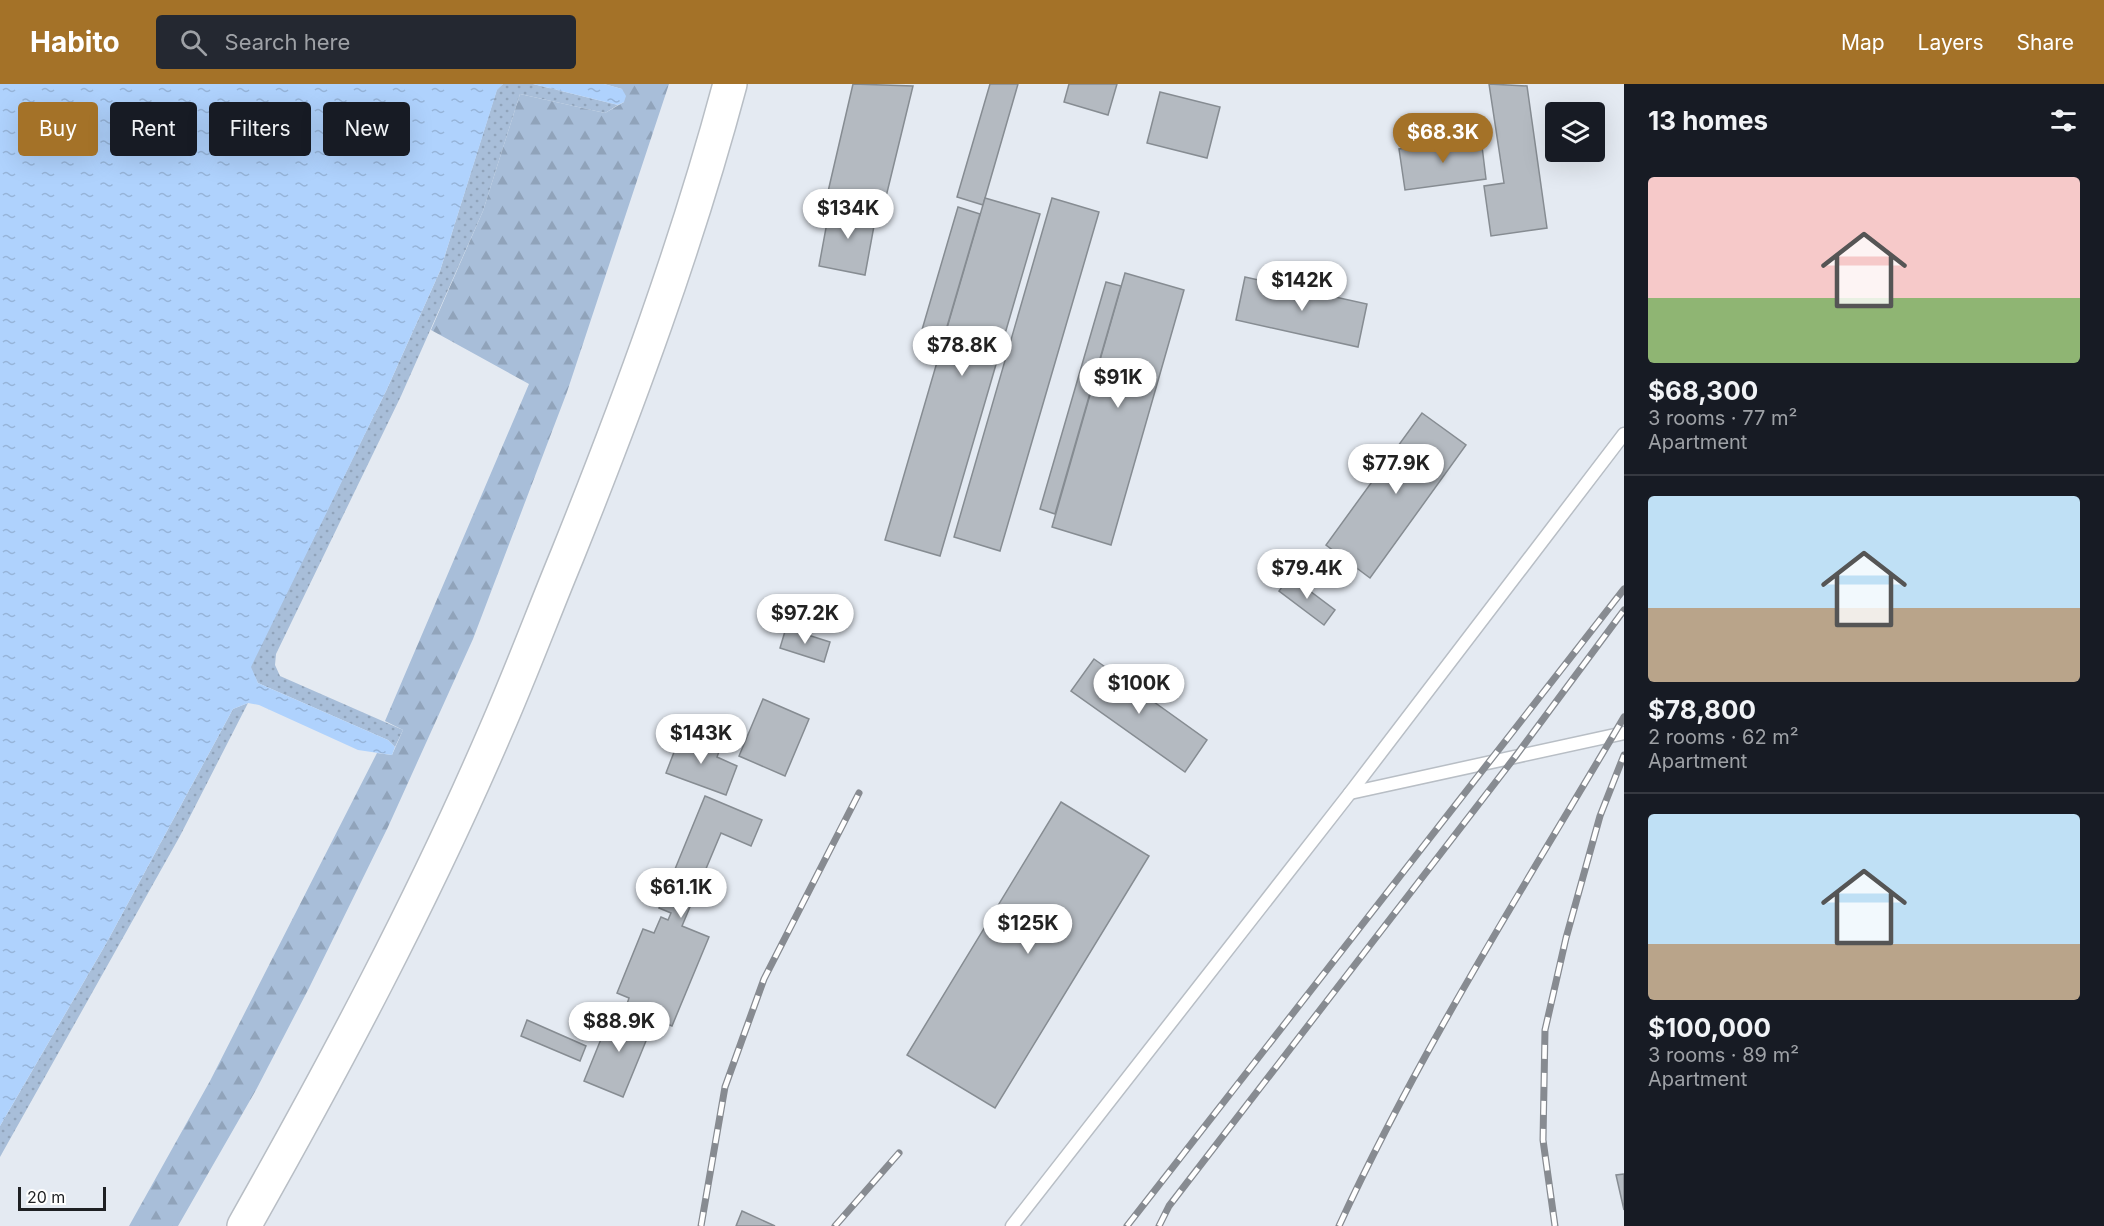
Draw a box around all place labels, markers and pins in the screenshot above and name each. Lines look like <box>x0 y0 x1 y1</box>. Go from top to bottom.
pin: $68.3K <box>1394 113 1492 164</box>
pin: $134K <box>806 189 890 240</box>
pin: $142K <box>1260 261 1344 312</box>
pin: $78.8K <box>913 326 1011 377</box>
pin: $91K <box>1082 358 1154 409</box>
pin: $77.9K <box>1347 444 1445 495</box>
pin: $79.4K <box>1258 549 1356 600</box>
pin: $97.2K <box>756 594 854 645</box>
pin: $100K <box>1097 664 1181 715</box>
pin: $143K <box>659 714 743 765</box>
pin: $61.1K <box>632 868 730 919</box>
pin: $125K <box>986 904 1070 955</box>
pin: $88.9K <box>570 1002 668 1053</box>

